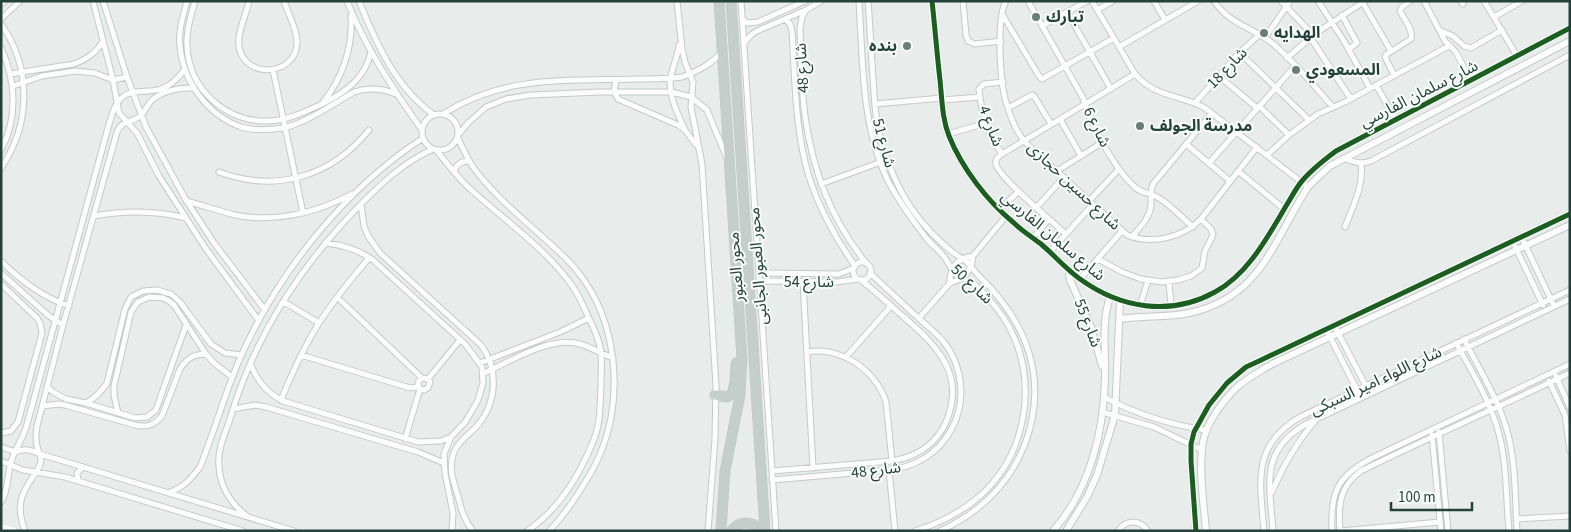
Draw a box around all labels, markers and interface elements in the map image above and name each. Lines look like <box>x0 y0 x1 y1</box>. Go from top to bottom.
place label: تبارك <box>1046 6 1084 28</box>
marker: تبارك <box>1030 11 1042 23</box>
place label: الهدايه <box>1274 22 1320 44</box>
marker: الهدايه <box>1258 27 1270 39</box>
place label: بنده <box>869 35 897 57</box>
marker: بنده <box>901 40 913 52</box>
street label: شارع 48 <box>790 42 815 94</box>
street label: شارع 18 <box>1202 42 1253 94</box>
street label: شارع سلمان الفارسي <box>1356 55 1482 134</box>
place label: المسعودي <box>1306 59 1380 83</box>
marker: المسعودي <box>1290 64 1302 76</box>
street label: شارع 4 <box>972 102 1009 150</box>
street label: شارع 6 <box>1077 103 1116 151</box>
place label: مدرسة الجولف <box>1150 115 1252 137</box>
street label: شارع 51 <box>866 116 901 170</box>
marker: مدرسة الجولف <box>1134 120 1146 132</box>
street label: شارع حسين حجازى <box>1022 137 1126 236</box>
street label: شارع سلمان الفارسي <box>995 186 1110 287</box>
street label: محور العبور الجانبى <box>743 206 773 326</box>
street label: محور العبور <box>723 231 749 304</box>
street label: شارع 50 <box>945 259 998 310</box>
street label: شارع 54 <box>784 271 834 294</box>
street label: شارع 55 <box>1068 296 1107 351</box>
street label: شارع اللواء امير السبكى <box>1307 341 1446 422</box>
street label: شارع 48 <box>850 456 902 485</box>
scale bar <box>1391 480 1472 512</box>
text: 100 m <box>1398 487 1436 508</box>

